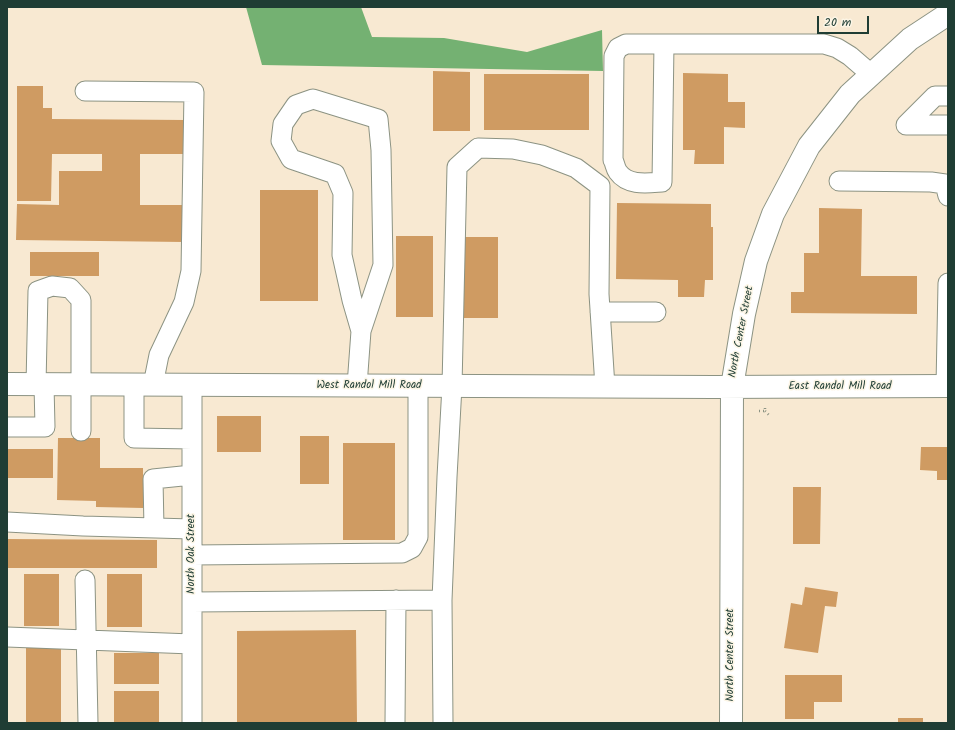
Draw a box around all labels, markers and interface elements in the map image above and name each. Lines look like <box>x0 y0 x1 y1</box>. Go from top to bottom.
scale bar <box>819 8 871 34</box>
text: 20 m <box>824 13 851 32</box>
street label: North Center Street <box>727 285 757 379</box>
street label: West Randol Mill Road <box>316 379 422 393</box>
street label: East Randol Mill Road <box>788 380 892 394</box>
street label: North Oak Street <box>185 514 199 594</box>
street label: North Center Street <box>724 608 738 702</box>

